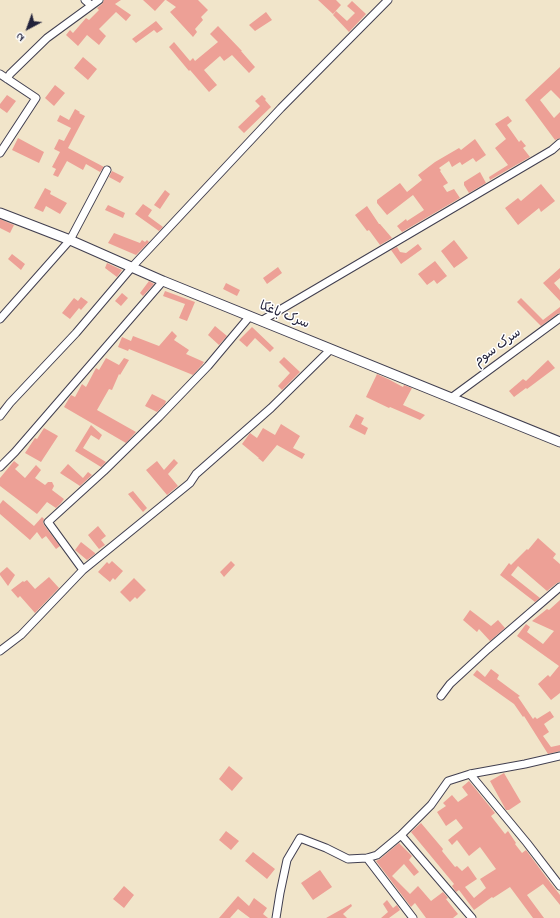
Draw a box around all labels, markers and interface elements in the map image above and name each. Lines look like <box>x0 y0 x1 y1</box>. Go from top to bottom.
north arrow <box>8 8 48 48</box>
text: N <box>12 29 28 46</box>
street label: سرک باغکا <box>257 299 311 333</box>
street label: سرک سوم <box>471 326 525 370</box>

